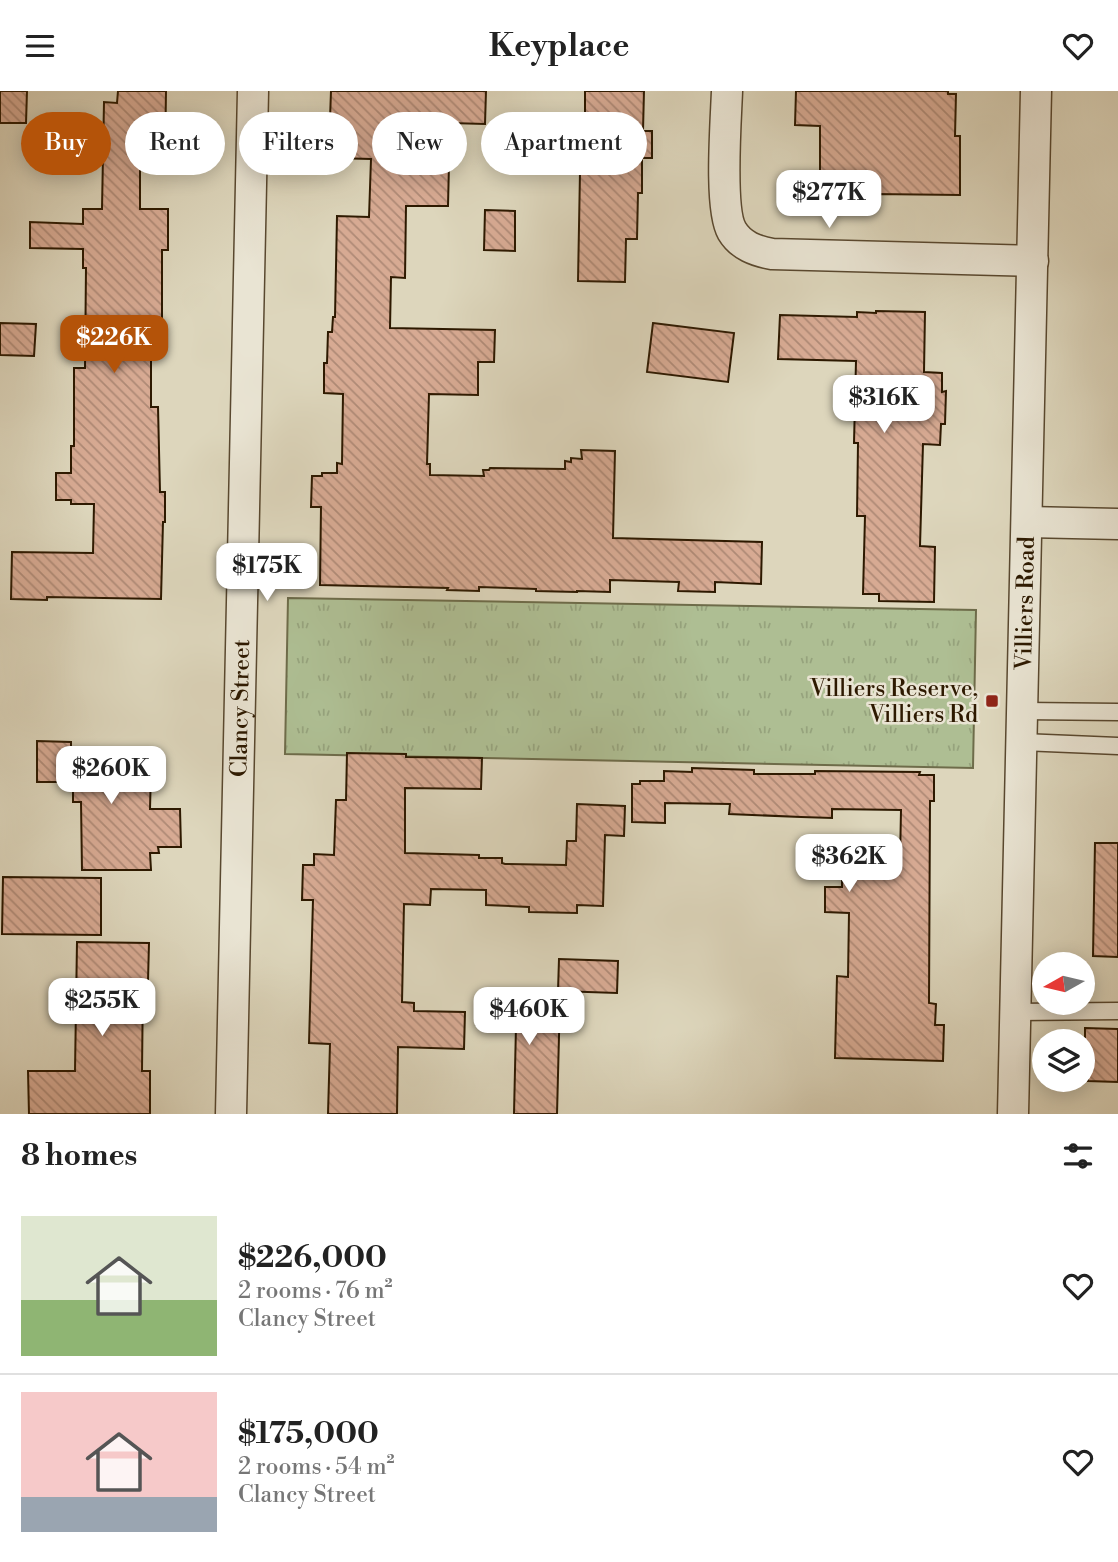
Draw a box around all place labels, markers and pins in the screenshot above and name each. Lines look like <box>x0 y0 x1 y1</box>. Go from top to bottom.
pin: $277K <box>780 171 878 230</box>
pin: $226K <box>65 315 163 375</box>
pin: $316K <box>835 375 933 435</box>
pin: $175K <box>218 543 316 603</box>
place label: Villiers Reserve, Villiers Rd <box>809 675 978 729</box>
marker: Villiers Reserve, Villiers Rd <box>984 693 1000 709</box>
pin: $260K <box>62 747 160 806</box>
pin: $362K <box>800 835 898 894</box>
pin: $255K <box>53 979 151 1038</box>
pin: $460K <box>480 988 578 1047</box>

